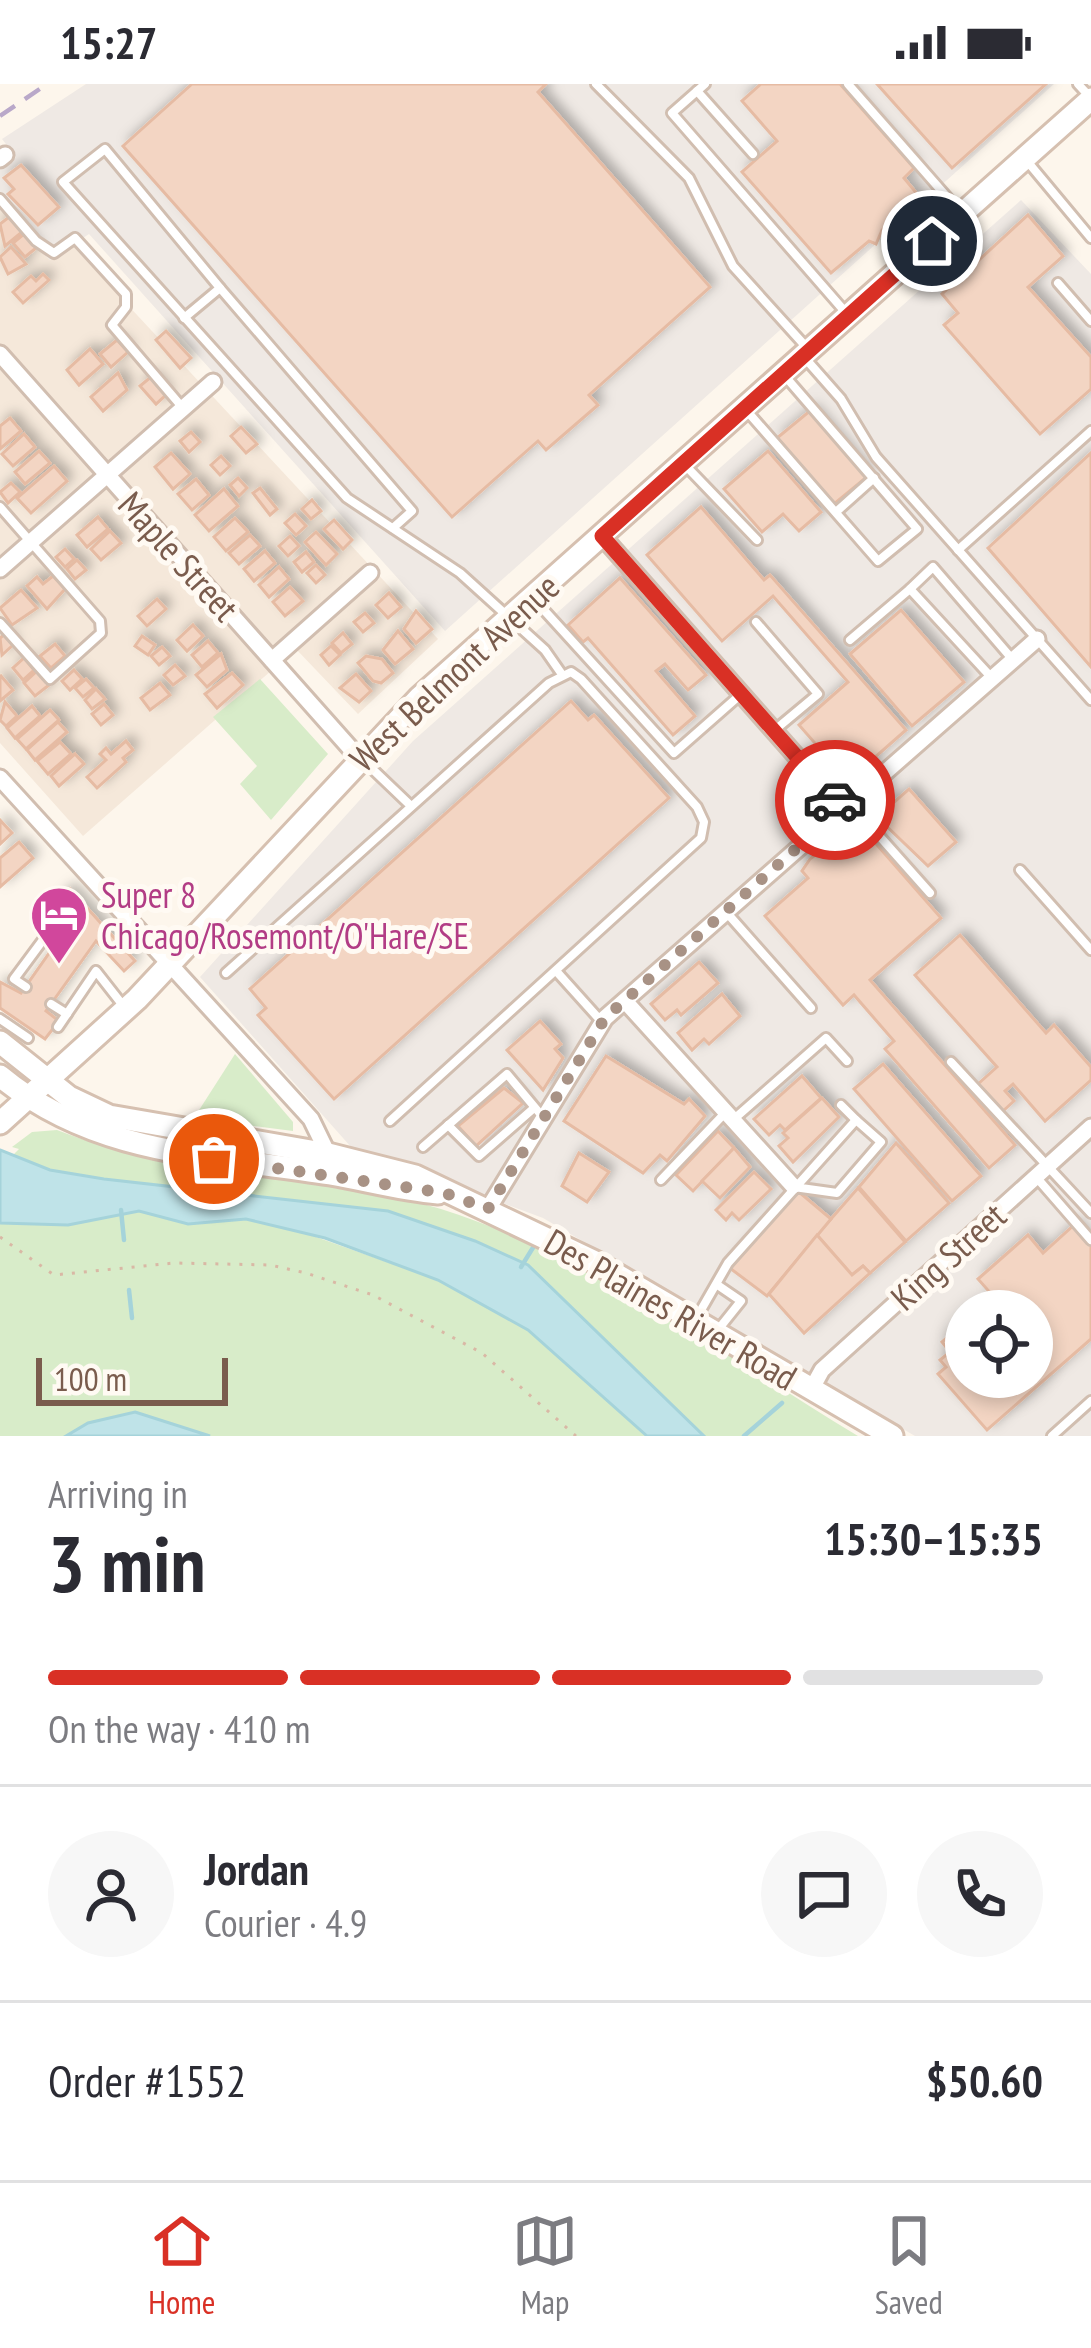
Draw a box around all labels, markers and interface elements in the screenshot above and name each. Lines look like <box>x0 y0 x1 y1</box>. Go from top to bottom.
text: 15:27 <box>60 13 157 71</box>
pin <box>881 190 983 292</box>
icon: home <box>899 208 965 274</box>
street label: Maple Street <box>109 481 250 631</box>
street label: West Belmont Avenue <box>339 563 569 781</box>
courier <box>775 740 895 860</box>
icon: car <box>802 767 868 833</box>
place label: Super 8 Chicago/Rosemont/O'Hare/SE <box>101 871 469 959</box>
hotel icon: Super 8 Chicago/Rosemont/O'Hare/SE <box>28 884 90 966</box>
pin <box>163 1108 265 1210</box>
icon: bag <box>181 1126 247 1192</box>
street label: King Street <box>881 1192 1015 1320</box>
street label: Des Plaines River Road <box>536 1218 806 1400</box>
map controls <box>945 1290 1053 1398</box>
button: locate <box>945 1290 1053 1398</box>
scale bar <box>36 1352 228 1405</box>
text: 100 m <box>54 1357 127 1400</box>
text: Arriving in <box>48 1468 188 1519</box>
text: 15:30–15:35 <box>824 1509 1043 1567</box>
text: 3 min <box>48 1513 206 1614</box>
text: On the way · 410 m <box>48 1703 310 1754</box>
button: person <box>48 1831 174 1957</box>
button: chat <box>761 1831 887 1957</box>
button: phone <box>917 1831 1043 1957</box>
text: Jordan <box>204 1839 309 1897</box>
text: Courier · 4.9 <box>204 1897 367 1948</box>
text: Order #1552 <box>48 2051 246 2109</box>
text: $50.60 <box>926 2051 1043 2109</box>
tab: Home <box>148 2208 215 2323</box>
tab: Map <box>512 2208 578 2323</box>
tab: Saved <box>875 2208 943 2323</box>

